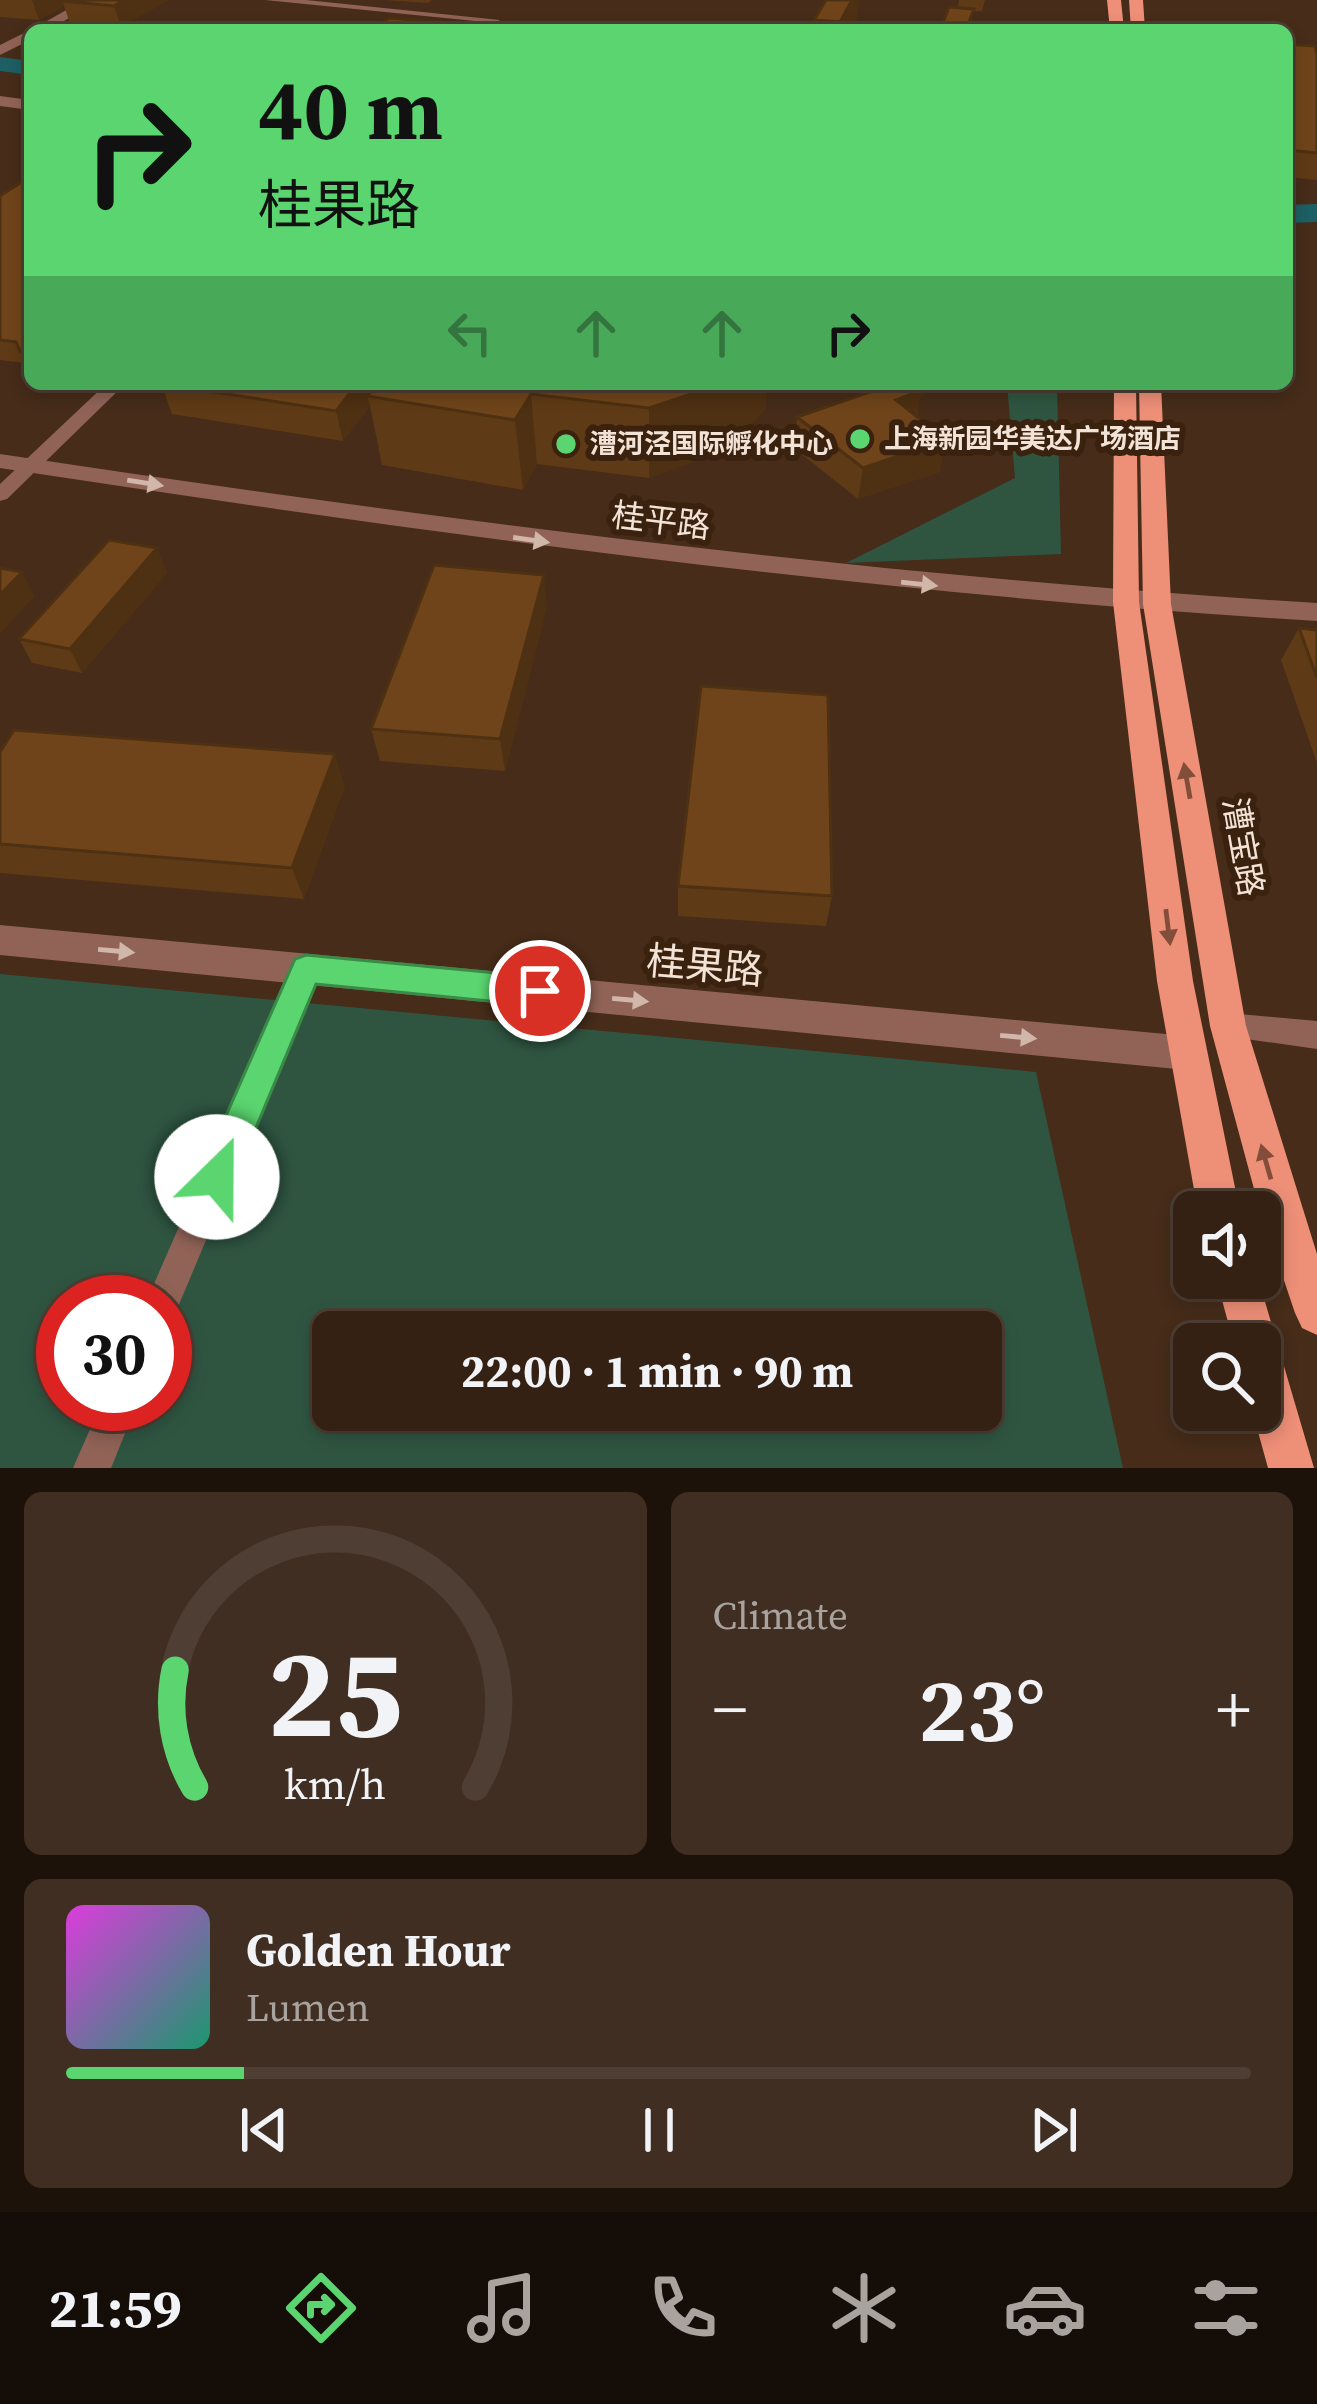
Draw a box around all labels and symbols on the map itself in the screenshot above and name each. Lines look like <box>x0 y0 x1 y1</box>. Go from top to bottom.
place label: 上海新园华美达广场酒店 <box>884 420 1181 457</box>
place label: 漕河泾国际孵化中心 <box>590 425 833 462</box>
marker: 上海新园华美达广场酒店 <box>847 426 873 452</box>
marker: 漕河泾国际孵化中心 <box>553 431 579 457</box>
one-way arrow <box>127 474 164 493</box>
street label: 桂平路 <box>609 492 713 549</box>
one-way arrow <box>513 531 550 550</box>
one-way arrow <box>900 575 938 594</box>
one-way arrow <box>1177 762 1196 799</box>
street label: 漕宝路 <box>1213 794 1274 900</box>
one-way arrow <box>1158 909 1177 946</box>
street label: 桂果路 <box>644 934 766 997</box>
pin <box>489 940 591 1042</box>
one-way arrow <box>98 942 136 961</box>
one-way arrow <box>612 991 649 1010</box>
one-way arrow <box>1000 1028 1037 1047</box>
position arrow <box>154 1114 280 1240</box>
one-way arrow <box>1256 1143 1275 1180</box>
speed limit sign: 30 <box>36 1275 192 1431</box>

